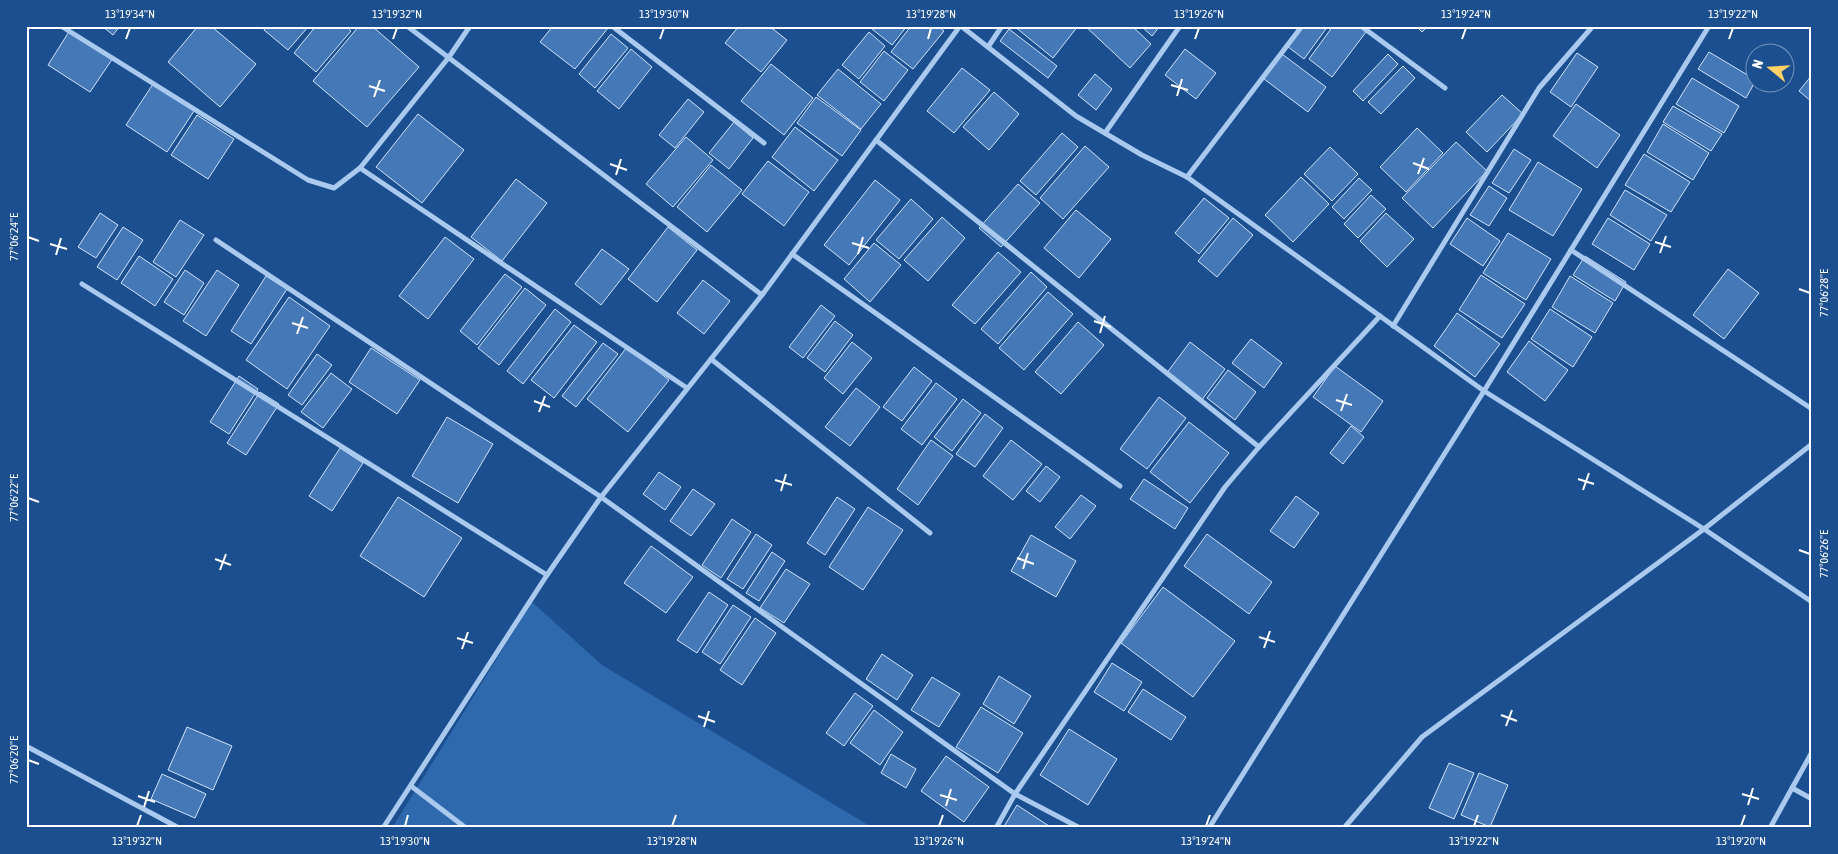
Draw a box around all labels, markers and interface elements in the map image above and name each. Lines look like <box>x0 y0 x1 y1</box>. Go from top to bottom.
text: 13°19'34"N <box>105 7 155 21</box>
text: 13°19'32"N <box>372 7 422 21</box>
text: 13°19'30"N <box>639 7 689 21</box>
text: 13°19'28"N <box>906 7 956 21</box>
text: 13°19'26"N <box>1174 7 1224 21</box>
text: 13°19'24"N <box>1441 7 1491 21</box>
text: 13°19'22"N <box>1708 7 1758 21</box>
north arrow <box>1746 42 1796 92</box>
text: N <box>1749 58 1767 70</box>
text: 77°06'24"E <box>7 213 21 261</box>
text: 77°06'28"E <box>1817 269 1831 317</box>
text: 77°06'22"E <box>7 474 21 522</box>
text: 77°06'26"E <box>1817 530 1831 578</box>
text: 77°06'20"E <box>7 736 21 784</box>
text: 13°19'32"N <box>112 834 162 848</box>
text: 13°19'30"N <box>380 834 430 848</box>
text: 13°19'28"N <box>647 834 697 848</box>
text: 13°19'26"N <box>914 834 964 848</box>
text: 13°19'24"N <box>1181 834 1231 848</box>
text: 13°19'22"N <box>1449 834 1499 848</box>
text: 13°19'20"N <box>1716 834 1766 848</box>

